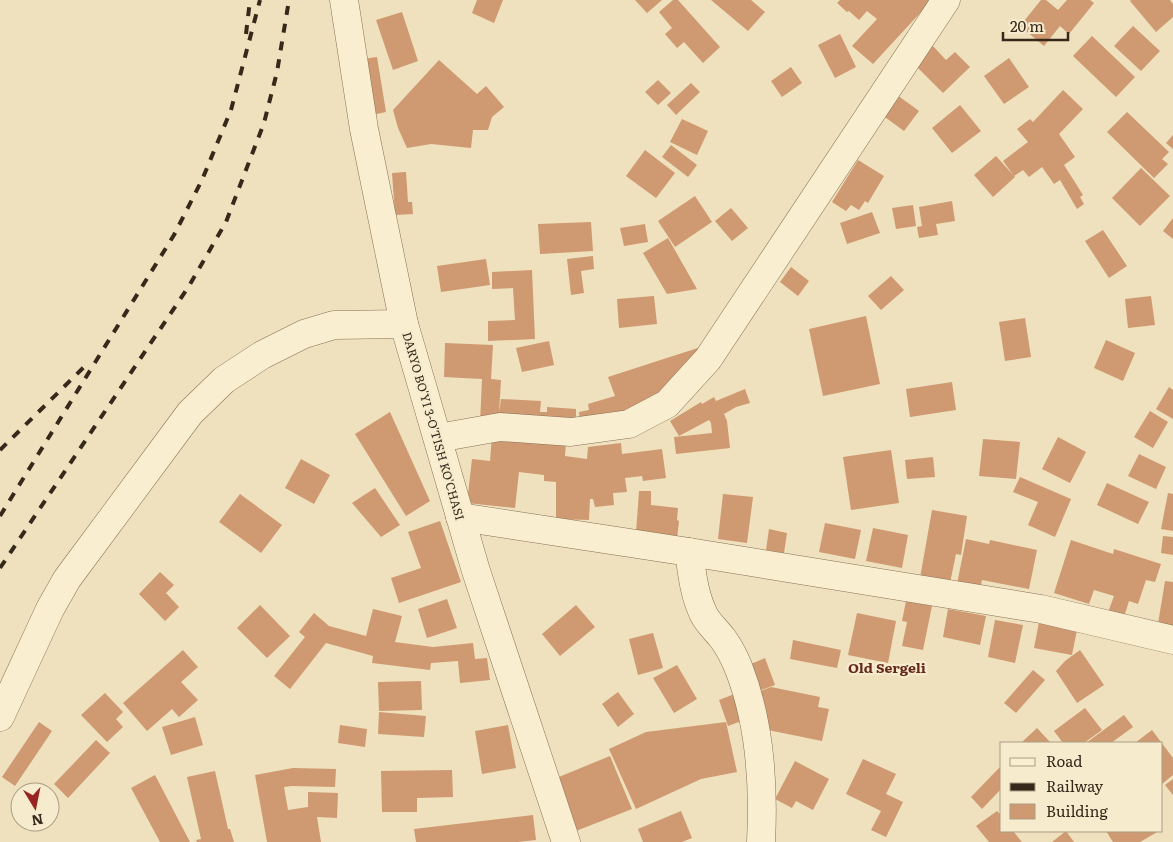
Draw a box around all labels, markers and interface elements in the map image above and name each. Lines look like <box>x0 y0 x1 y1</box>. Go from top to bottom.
scale bar <box>1003 10 1068 42</box>
text: 20 m <box>1010 14 1044 37</box>
street label: DARYO BO'YI 3-O'TISH KO'CHASI <box>398 330 470 522</box>
district label: Old Sergeli <box>848 657 926 677</box>
legend <box>1000 742 1163 832</box>
text: Road <box>1046 749 1082 772</box>
text: Railway <box>1046 774 1104 797</box>
north arrow <box>10 782 60 832</box>
text: Building <box>1046 799 1108 822</box>
text: N <box>30 810 45 832</box>

